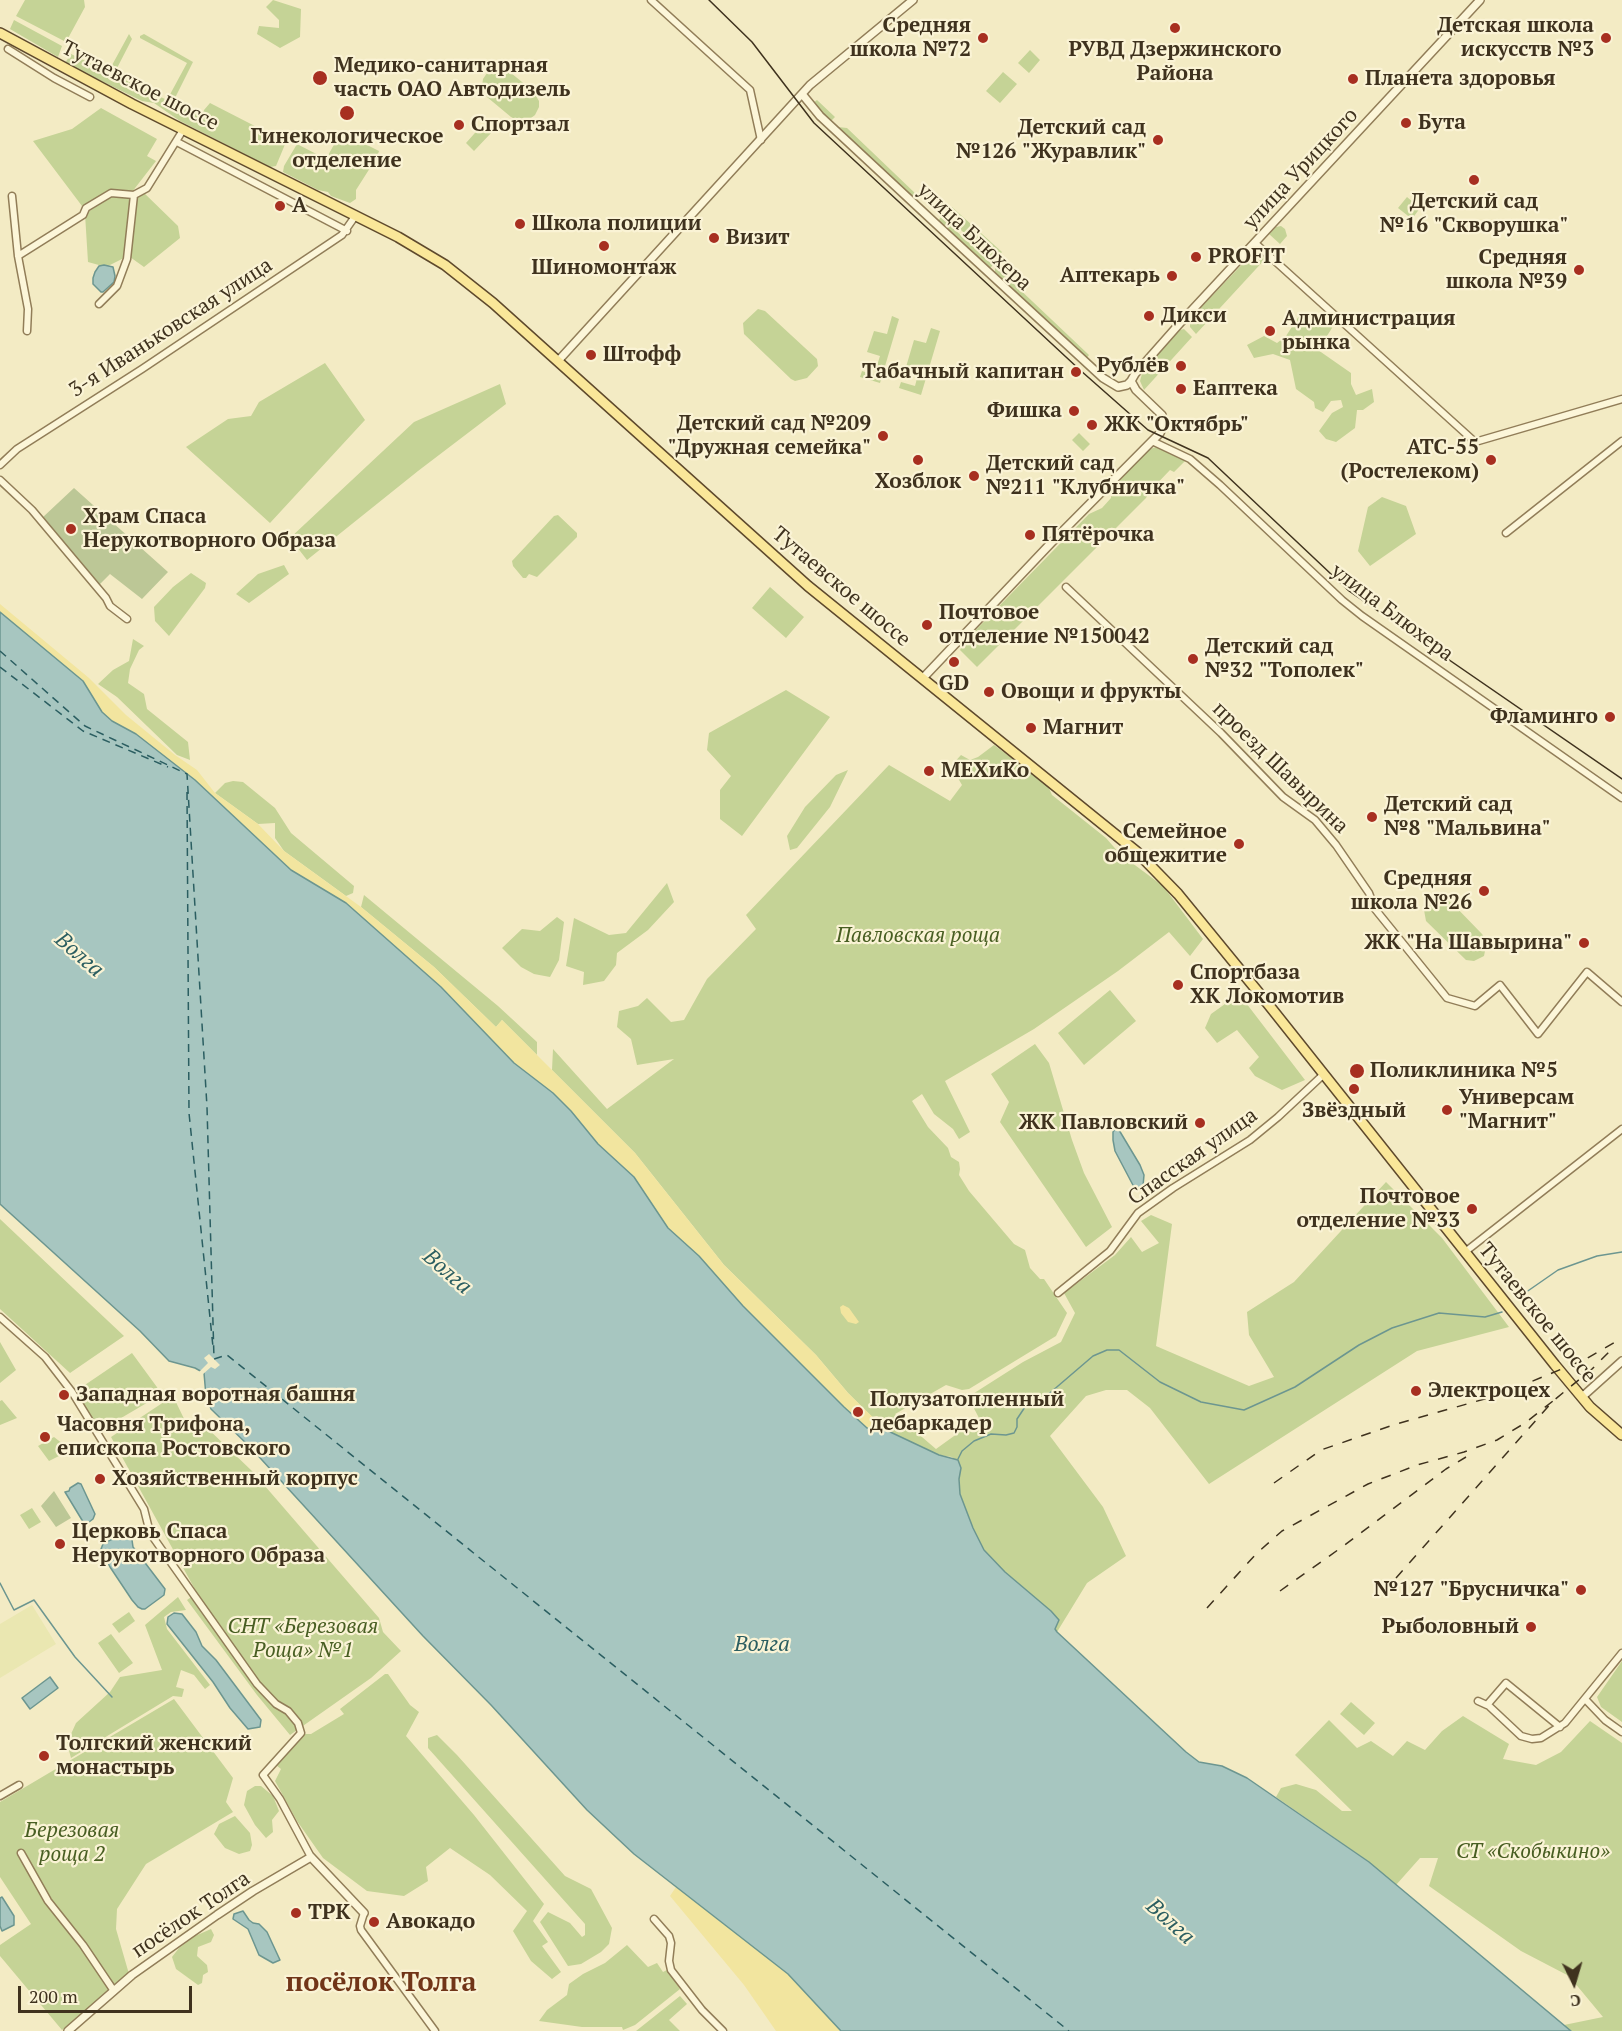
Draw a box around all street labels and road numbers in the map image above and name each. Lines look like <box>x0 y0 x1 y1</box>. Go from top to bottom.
street label: Тутаевское шоссе <box>57 36 223 136</box>
street label: улица Урицкого <box>1238 103 1364 235</box>
street label: улица Блюхера <box>912 178 1036 296</box>
street label: 3-я Иваньковская улица <box>65 253 277 403</box>
street label: Тутаевское шоссе <box>767 522 915 652</box>
street label: улица Блюхера <box>1326 559 1458 667</box>
street label: проезд Шавырина <box>1207 697 1353 839</box>
street label: Спасская улица <box>1123 1103 1263 1211</box>
street label: Тутаевское шоссе <box>1473 1238 1601 1388</box>
street label: посёлок Толга <box>127 1866 255 1964</box>

